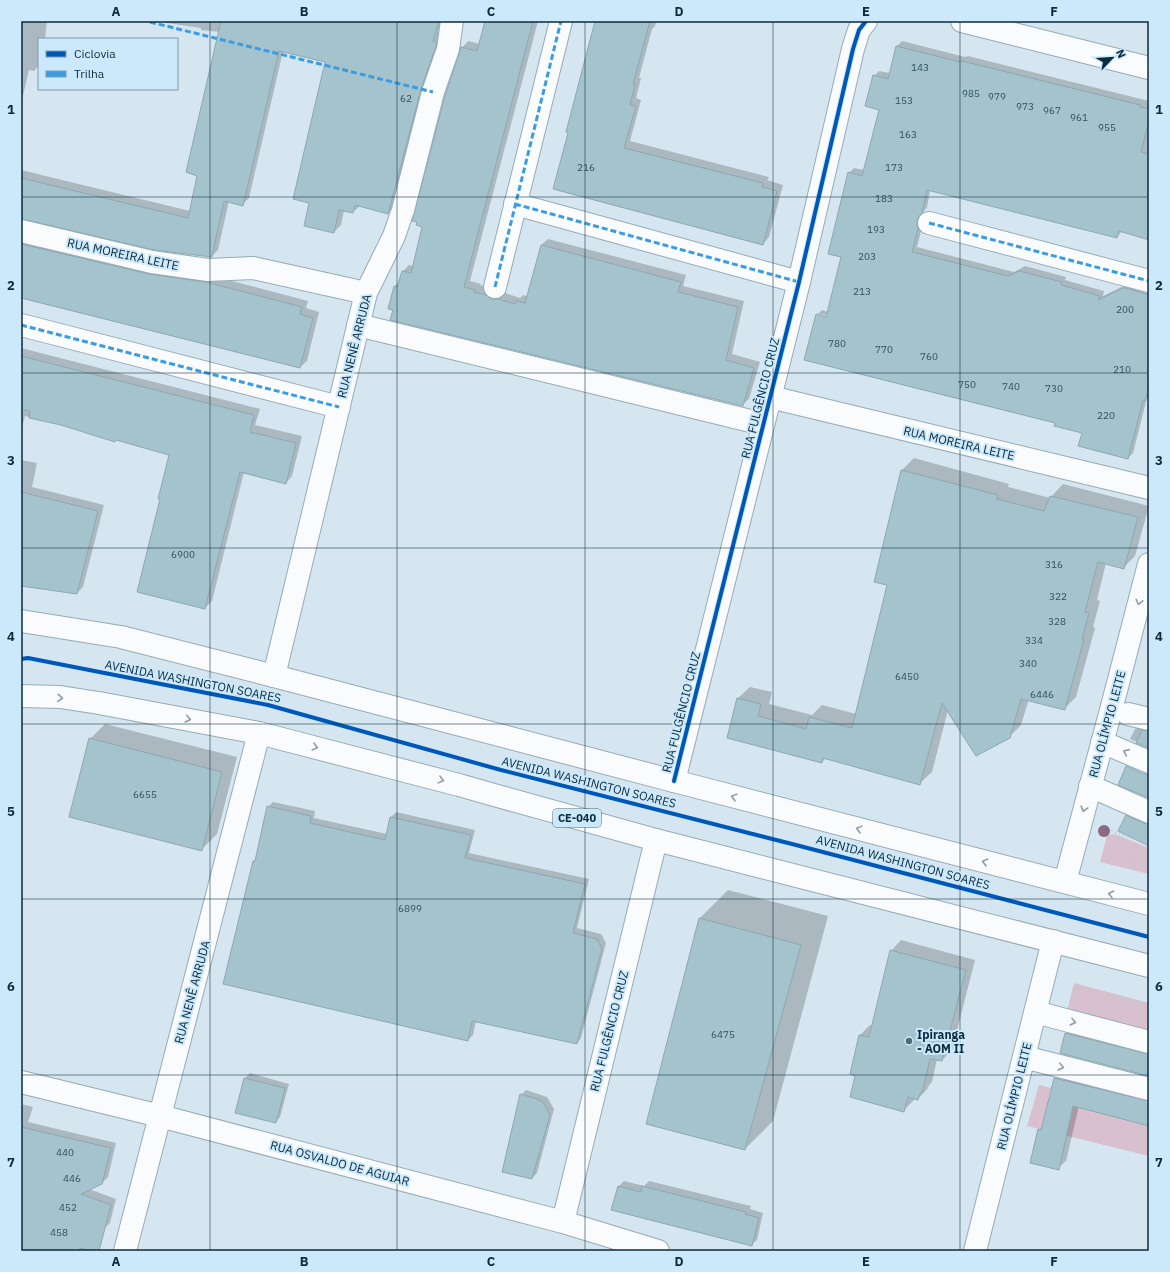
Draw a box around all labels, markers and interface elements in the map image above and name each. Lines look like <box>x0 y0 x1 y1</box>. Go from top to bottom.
text: A <box>112 3 121 20</box>
text: B <box>300 3 309 20</box>
text: C <box>487 3 496 20</box>
text: D <box>674 3 684 20</box>
text: E <box>862 3 870 20</box>
text: F <box>1050 3 1058 20</box>
legend <box>38 38 178 90</box>
north arrow <box>1092 38 1132 78</box>
text: Ciclovia <box>74 46 116 61</box>
text: N <box>1113 47 1129 60</box>
house number: 143 <box>911 61 929 74</box>
text: Trilha <box>74 66 105 81</box>
house number: 985 <box>962 87 980 100</box>
house number: 979 <box>988 90 1006 103</box>
house number: 62 <box>400 92 412 105</box>
house number: 153 <box>895 94 913 107</box>
house number: 973 <box>1016 100 1034 113</box>
text: 1 <box>7 101 15 118</box>
text: 1 <box>1155 101 1163 118</box>
house number: 967 <box>1043 104 1061 117</box>
house number: 961 <box>1070 111 1088 124</box>
house number: 955 <box>1098 121 1116 134</box>
house number: 163 <box>899 128 917 141</box>
house number: 216 <box>577 161 595 174</box>
house number: 173 <box>885 161 903 174</box>
house number: 183 <box>875 192 893 205</box>
house number: 193 <box>867 223 885 236</box>
street label: RUA MOREIRA LEITE <box>66 235 180 273</box>
house number: 203 <box>858 250 876 263</box>
text: 2 <box>7 277 15 294</box>
text: 2 <box>1155 277 1163 294</box>
house number: 213 <box>853 285 871 298</box>
street label: RUA NENÊ ARRUDA <box>334 292 374 399</box>
house number: 200 <box>1116 303 1134 316</box>
street label: RUA FULGÊNCIO CRUZ <box>738 336 782 460</box>
house number: 780 <box>828 337 846 350</box>
house number: 770 <box>875 343 893 356</box>
house number: 760 <box>920 350 938 363</box>
house number: 210 <box>1113 363 1131 376</box>
house number: 750 <box>958 378 976 391</box>
house number: 740 <box>1002 380 1020 393</box>
house number: 730 <box>1045 382 1063 395</box>
house number: 220 <box>1097 409 1115 422</box>
street label: RUA MOREIRA LEITE <box>902 423 1016 463</box>
text: 3 <box>7 452 15 469</box>
text: 3 <box>1155 452 1163 469</box>
house number: 6900 <box>171 548 195 561</box>
house number: 316 <box>1045 558 1063 571</box>
house number: 322 <box>1049 590 1067 603</box>
one-way arrow <box>1136 599 1144 605</box>
house number: 328 <box>1048 615 1066 628</box>
text: 4 <box>7 628 15 645</box>
text: 4 <box>1155 628 1163 645</box>
house number: 334 <box>1025 634 1043 647</box>
street label: RUA FULGÊNCIO CRUZ <box>659 650 703 774</box>
street label: AVENIDA WASHINGTON SOARES <box>104 657 282 705</box>
house number: 340 <box>1019 657 1037 670</box>
street label: RUA OLÍMPIO LEITE <box>1086 669 1128 779</box>
house number: 6450 <box>895 670 919 683</box>
house number: 6446 <box>1030 688 1054 701</box>
one-way arrow <box>57 693 63 702</box>
one-way arrow <box>185 715 191 723</box>
one-way arrow <box>312 743 318 751</box>
one-way arrow <box>1122 749 1130 757</box>
street label: AVENIDA WASHINGTON SOARES <box>500 753 678 811</box>
one-way arrow <box>437 775 444 784</box>
house number: 6655 <box>133 788 157 801</box>
one-way arrow <box>730 793 737 801</box>
text: 5 <box>7 803 15 820</box>
text: 5 <box>1155 803 1163 820</box>
one-way arrow <box>1080 805 1089 812</box>
road number: CE-040 <box>553 809 601 827</box>
one-way arrow <box>856 826 863 834</box>
street label: AVENIDA WASHINGTON SOARES <box>814 832 992 892</box>
one-way arrow <box>982 858 989 867</box>
one-way arrow <box>1108 891 1114 899</box>
house number: 6899 <box>398 902 422 915</box>
street label: RUA NENÊ ARRUDA <box>171 938 213 1045</box>
street label: RUA FULGÊNCIO CRUZ <box>587 969 631 1093</box>
text: 6 <box>7 978 15 995</box>
text: 6 <box>1155 978 1163 995</box>
one-way arrow <box>1069 1017 1076 1026</box>
place label: Ipiranga - AOM II <box>917 1027 965 1056</box>
house number: 6475 <box>711 1028 735 1041</box>
marker: Ipiranga - AOM II <box>904 1036 914 1046</box>
street label: RUA OLÍMPIO LEITE <box>993 1041 1035 1151</box>
one-way arrow <box>1058 1062 1065 1070</box>
street label: RUA OSVALDO DE AGUIAR <box>269 1137 412 1189</box>
house number: 440 <box>56 1146 74 1159</box>
text: 7 <box>7 1154 15 1171</box>
text: 7 <box>1155 1154 1163 1171</box>
house number: 446 <box>63 1172 81 1185</box>
house number: 452 <box>59 1201 77 1214</box>
house number: 458 <box>50 1226 68 1239</box>
text: A <box>112 1253 121 1270</box>
text: B <box>300 1253 309 1270</box>
text: C <box>487 1253 496 1270</box>
text: D <box>674 1253 684 1270</box>
text: E <box>862 1253 870 1270</box>
text: F <box>1050 1253 1058 1270</box>

